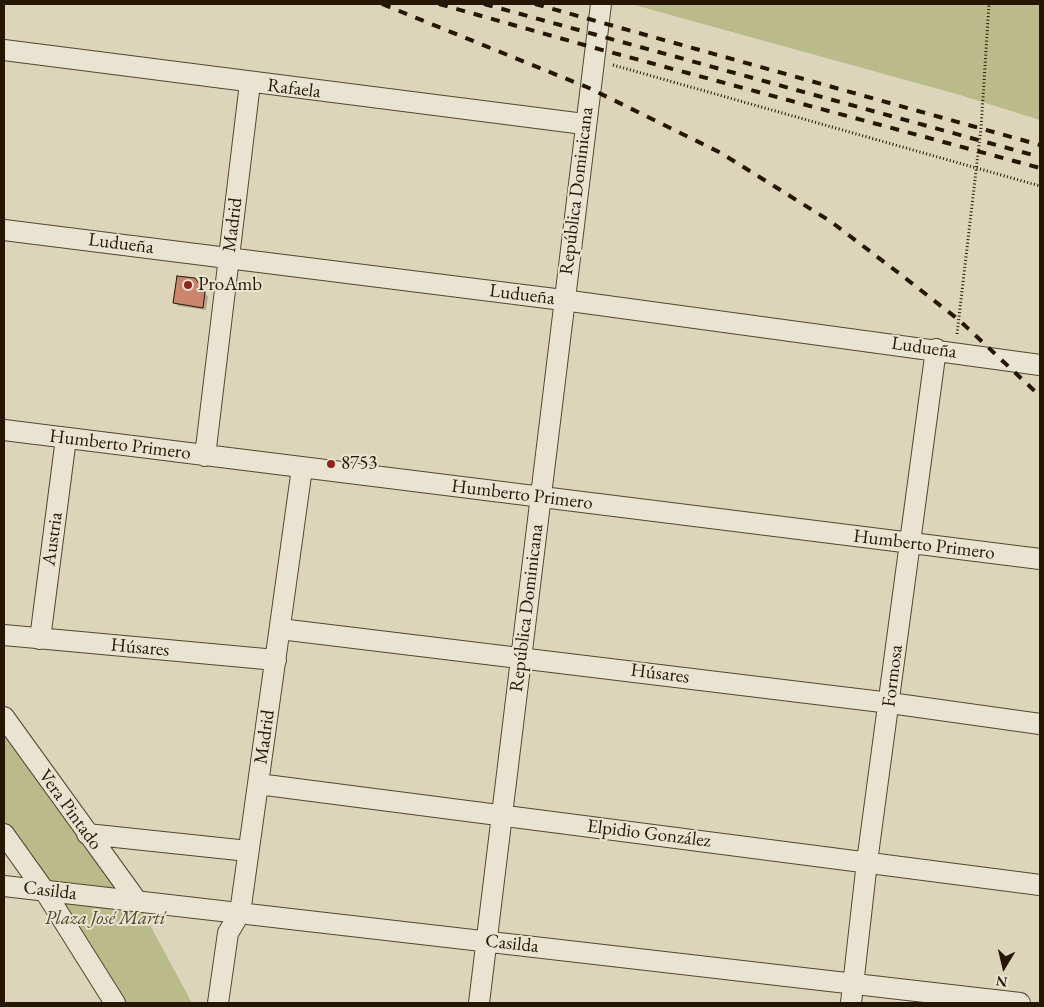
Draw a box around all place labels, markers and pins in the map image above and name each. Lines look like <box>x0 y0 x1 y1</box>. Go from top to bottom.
place label: ProAmb <box>198 274 262 296</box>
marker: ProAmb <box>182 279 194 291</box>
place label: 8753 <box>341 453 377 475</box>
marker: 8753 <box>325 458 337 470</box>

